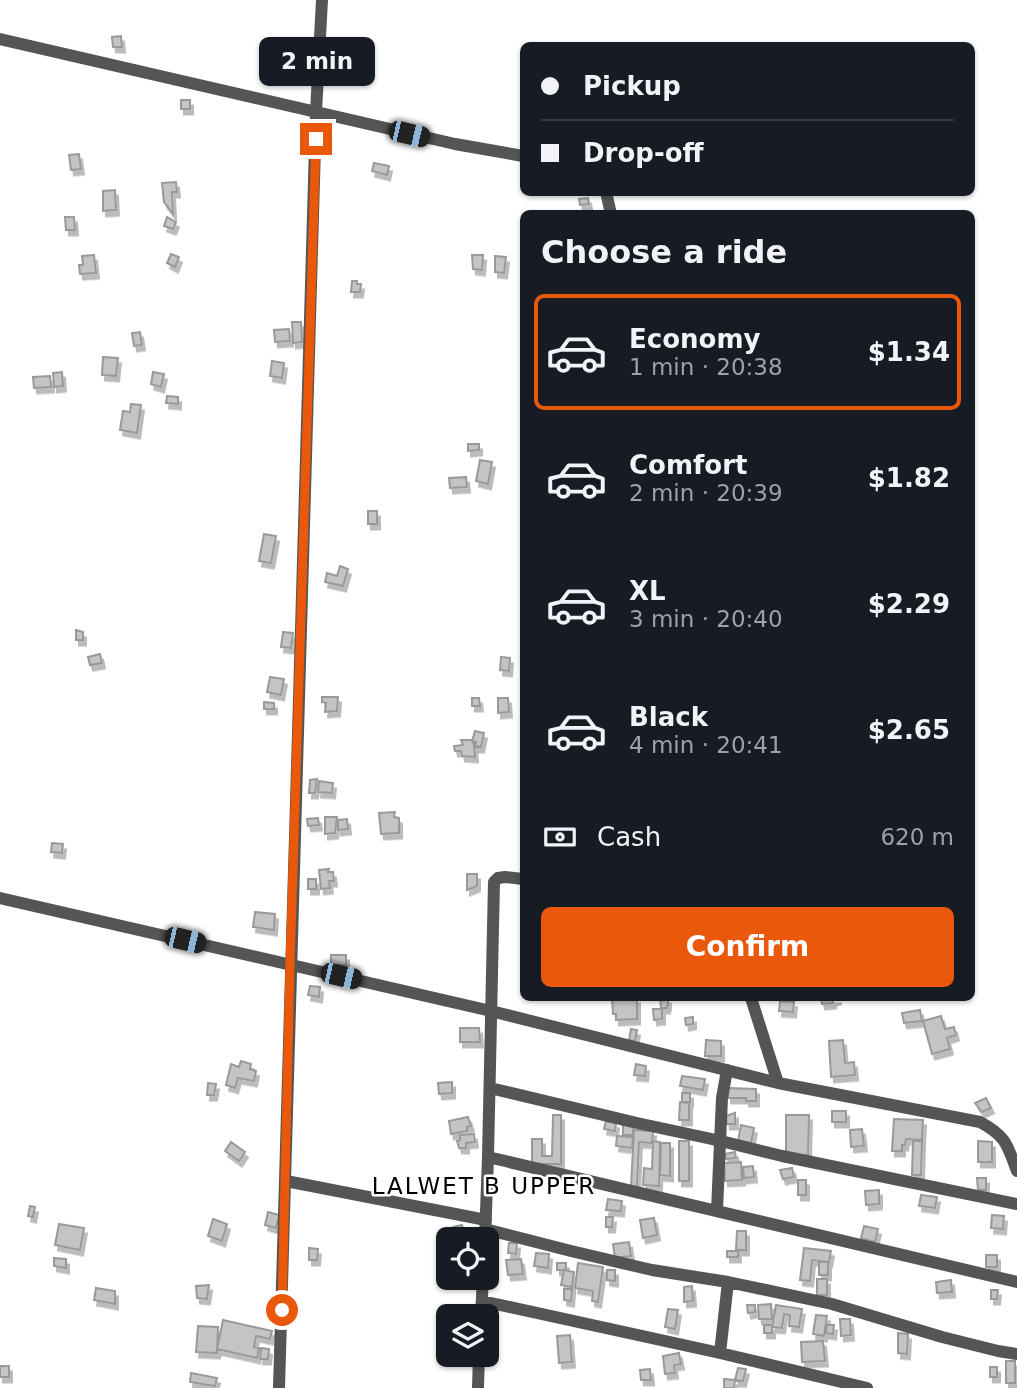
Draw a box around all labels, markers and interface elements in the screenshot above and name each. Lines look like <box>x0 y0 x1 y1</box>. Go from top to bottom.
callout: 2 min <box>258 38 374 86</box>
text: 2 min <box>281 48 353 74</box>
text: Pickup <box>583 71 681 101</box>
car <box>387 119 432 149</box>
route end <box>300 123 332 155</box>
text: Drop-off <box>583 138 704 168</box>
text: Choose a ride <box>541 233 787 271</box>
icon: car <box>545 321 608 384</box>
text: Economy <box>629 324 760 354</box>
text: $1.34 <box>868 337 950 367</box>
text: 1 min · 20:38 <box>629 354 783 380</box>
icon: car <box>545 447 608 510</box>
text: Comfort <box>629 450 747 480</box>
text: $1.82 <box>868 463 950 493</box>
text: 2 min · 20:39 <box>629 480 783 506</box>
icon: car <box>545 573 608 636</box>
text: XL <box>629 576 666 606</box>
text: $2.29 <box>868 589 950 619</box>
text: 3 min · 20:40 <box>629 606 783 632</box>
icon: car <box>545 699 608 762</box>
text: Black <box>629 702 708 732</box>
text: $2.65 <box>868 715 950 745</box>
text: 4 min · 20:41 <box>629 732 783 758</box>
icon: cash <box>541 818 579 856</box>
text: Cash <box>597 822 661 852</box>
text: 620 m <box>880 824 954 850</box>
button: Confirm <box>541 907 954 987</box>
car <box>163 925 208 955</box>
car <box>319 961 364 991</box>
district label: LALWET B UPPER <box>372 1173 596 1199</box>
map controls <box>436 1227 499 1367</box>
button: locate <box>436 1227 499 1290</box>
route start <box>266 1294 298 1326</box>
button: layers <box>436 1304 499 1367</box>

